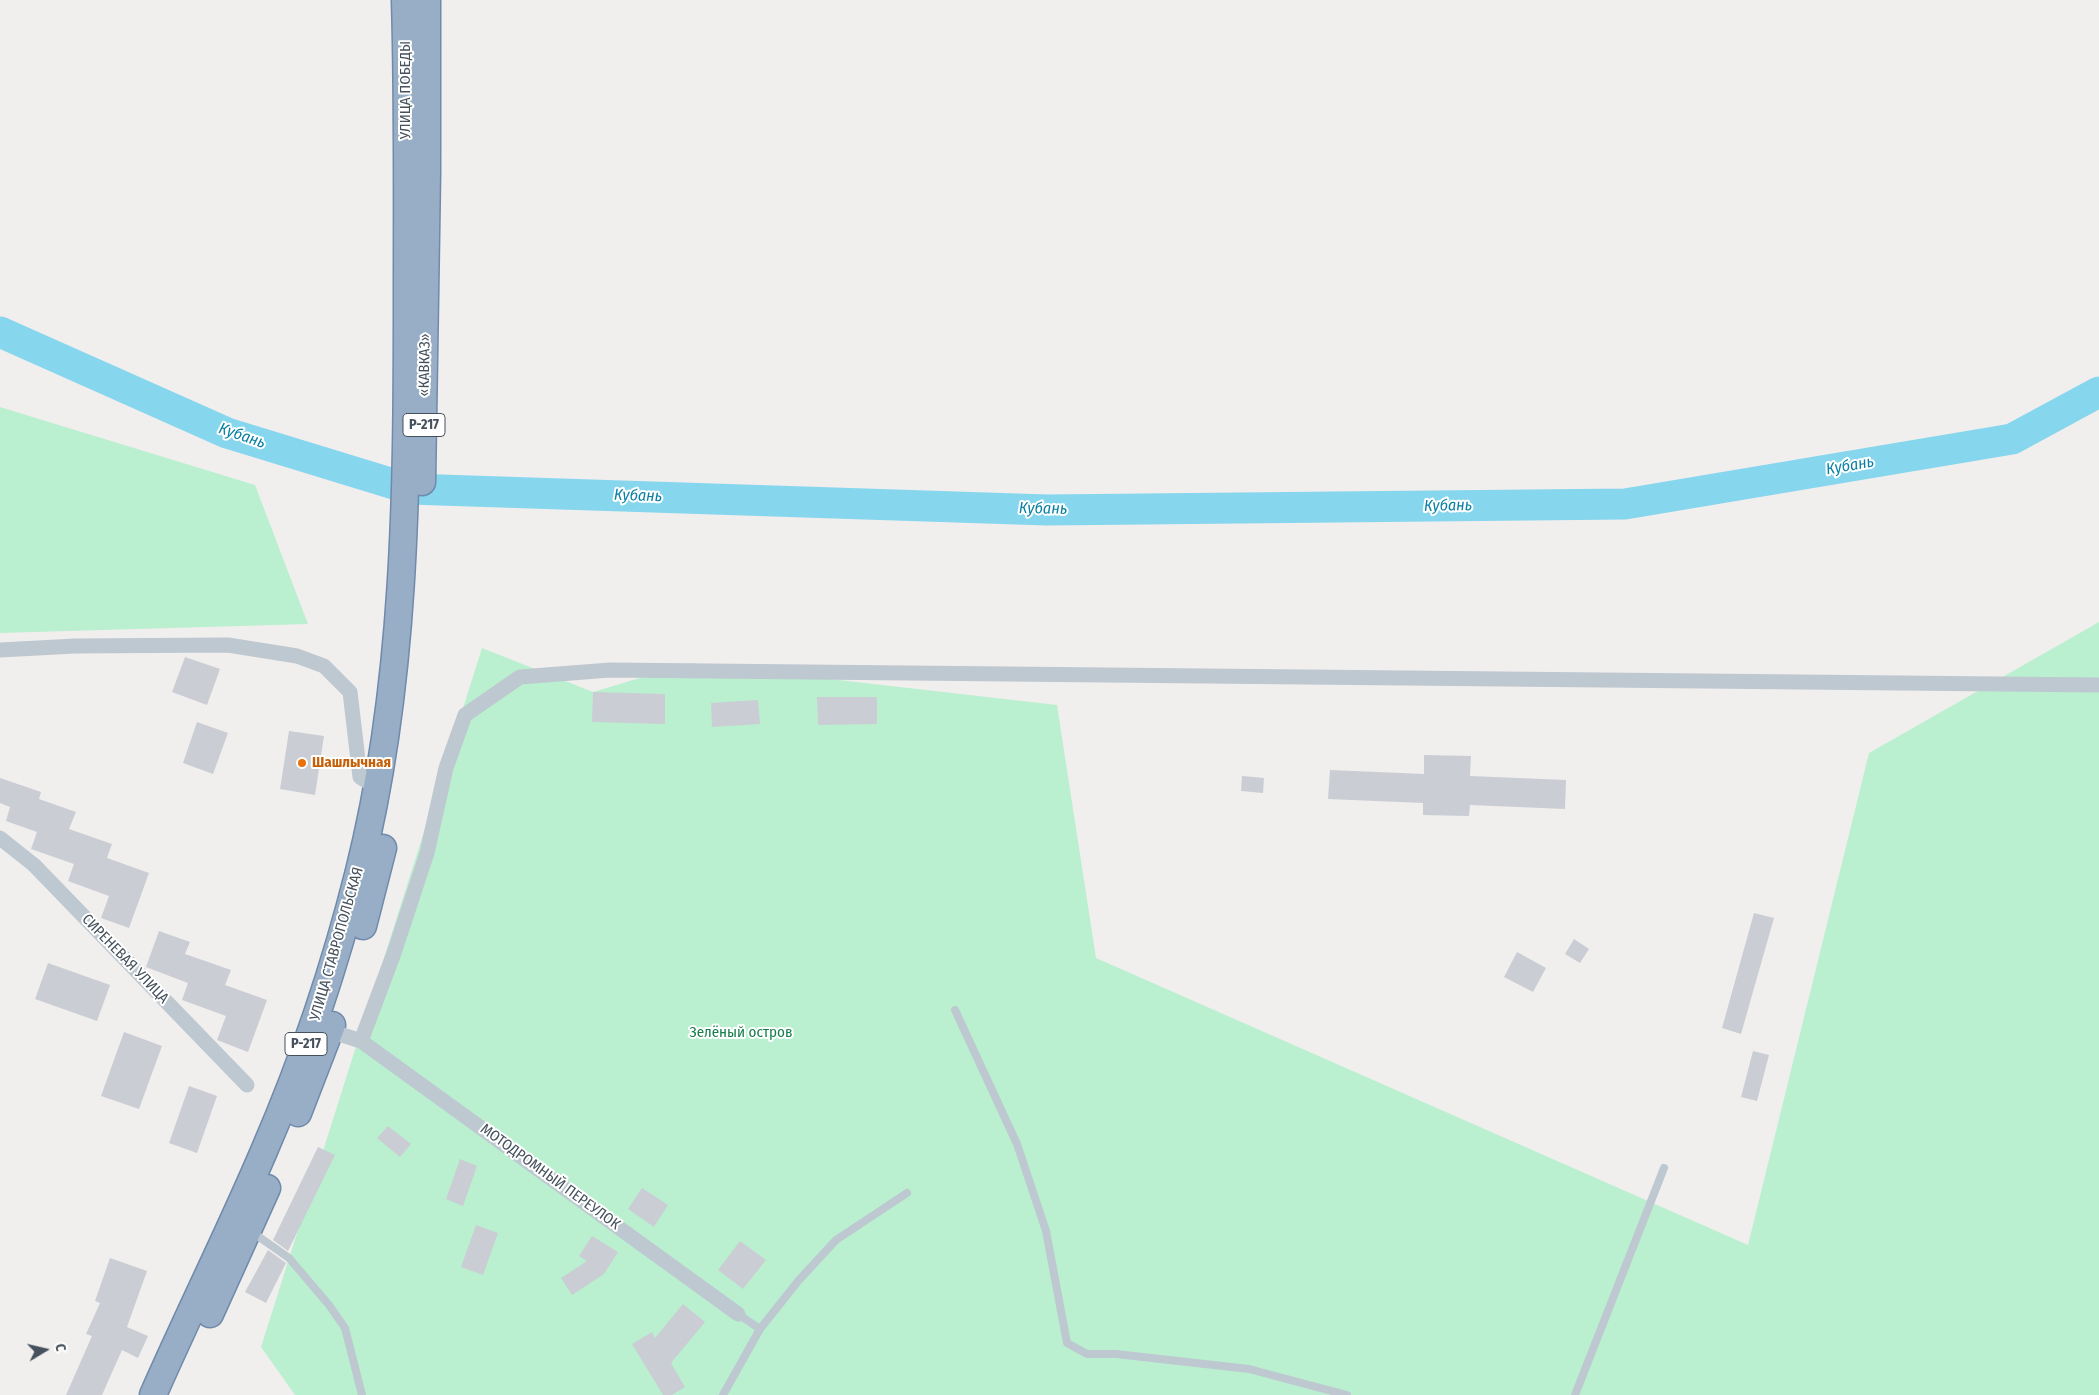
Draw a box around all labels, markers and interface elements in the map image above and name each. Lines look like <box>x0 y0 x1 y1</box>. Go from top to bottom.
street label: УЛИЦА ПОБЕДЫ <box>397 41 415 139</box>
street label: «КАВКАЗ» <box>415 333 435 397</box>
road number: Р-217 <box>403 414 445 436</box>
water label: Кубань <box>216 419 268 453</box>
water label: Кубань <box>1825 452 1875 480</box>
water label: Кубань <box>614 486 662 506</box>
water label: Кубань <box>1424 496 1472 516</box>
water label: Кубань <box>1019 499 1067 519</box>
place label: Шашлычная <box>312 754 391 772</box>
marker: Шашлычная <box>296 757 308 769</box>
street label: УЛИЦА СТАВРОПОЛЬСКАЯ <box>306 865 368 1023</box>
street label: СИРЕНЕВАЯ УЛИЦА <box>78 911 172 1007</box>
park label: Зелёный остров <box>690 1024 792 1042</box>
road number: Р-217 <box>285 1032 327 1056</box>
street label: МОТОДРОМНЫЙ ПЕРЕУЛОК <box>477 1120 623 1234</box>
north arrow <box>20 1325 70 1375</box>
text: С <box>51 1343 69 1353</box>

